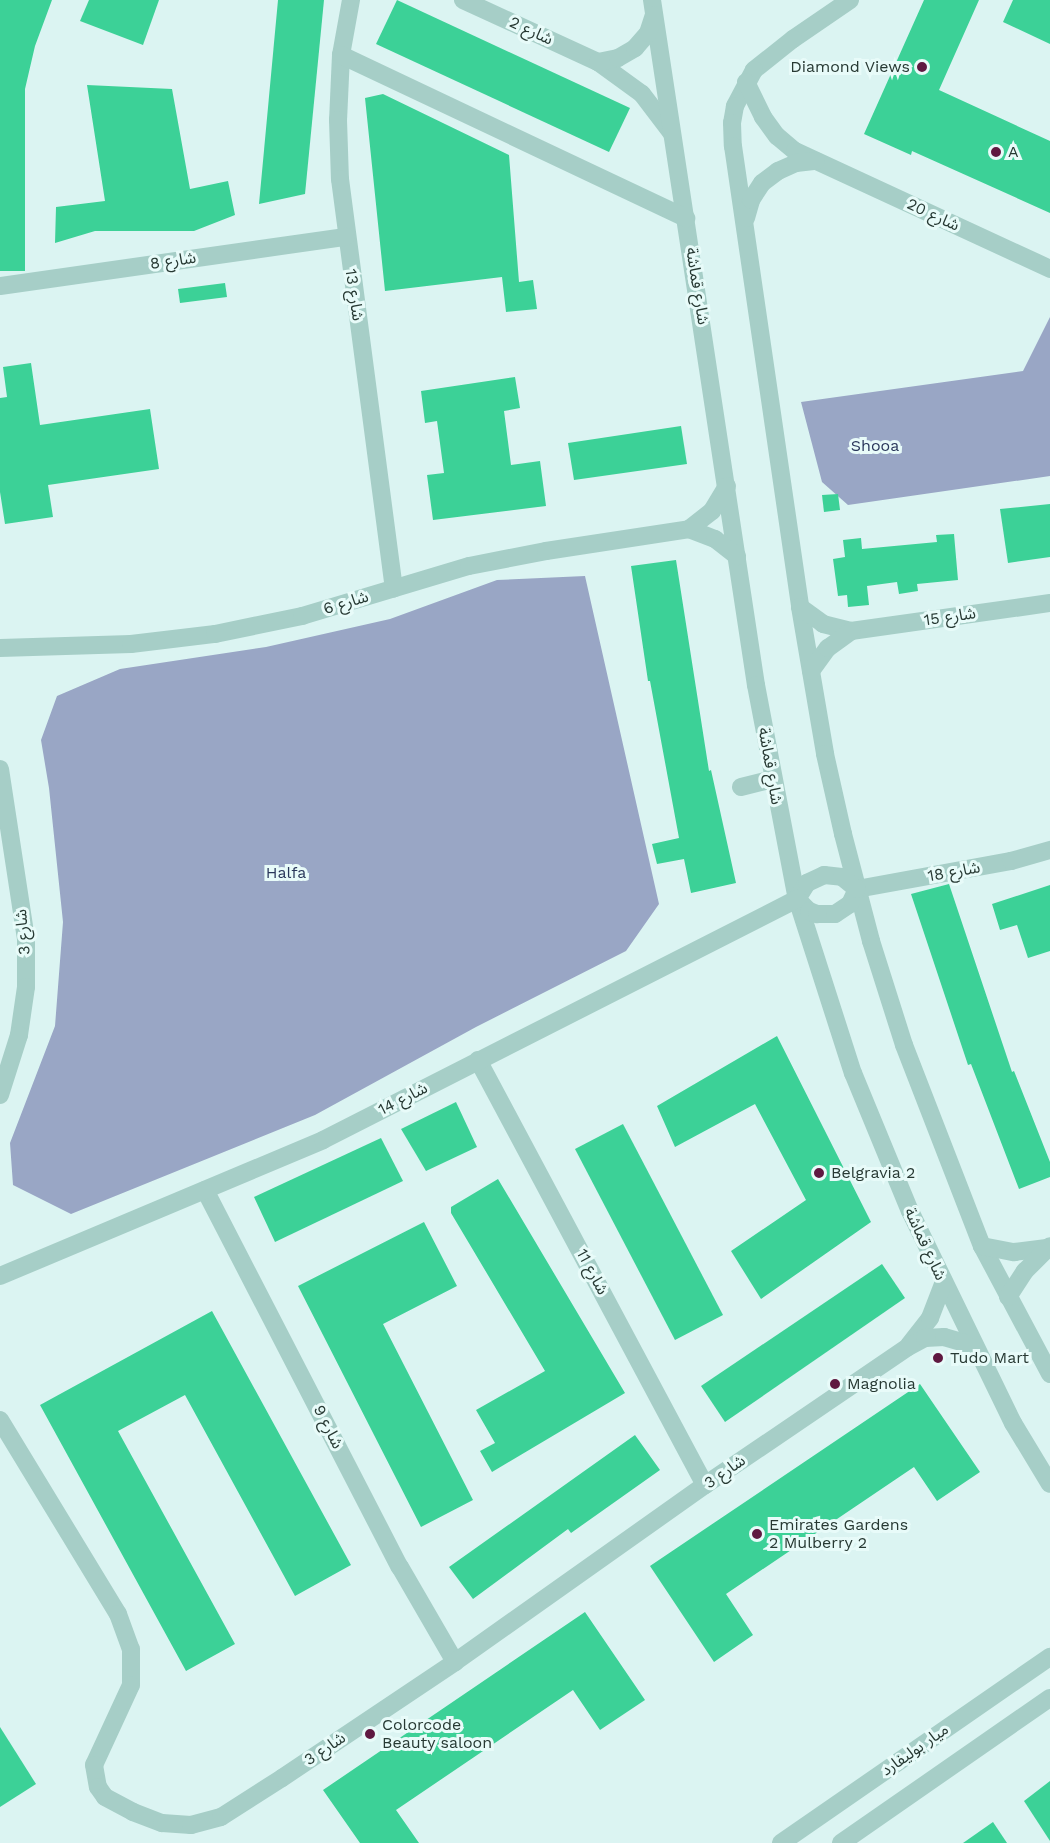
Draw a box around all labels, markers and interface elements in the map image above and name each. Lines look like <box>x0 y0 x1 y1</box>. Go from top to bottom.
street label: شارع 2 <box>506 13 556 49</box>
place label: Diamond Views <box>790 57 910 77</box>
marker: Diamond Views <box>915 60 929 74</box>
place label: A <box>1008 142 1019 162</box>
marker: A <box>989 145 1003 159</box>
street label: شارع 20 <box>904 194 962 236</box>
street label: شارع قماشة <box>681 246 713 326</box>
street label: شارع 8 <box>149 248 197 274</box>
street label: شارع 13 <box>341 268 367 322</box>
park label: Shooa <box>851 436 899 456</box>
street label: شارع 6 <box>321 587 371 619</box>
street label: شارع 15 <box>923 604 977 630</box>
street label: شارع قماشة <box>754 726 786 806</box>
street label: شارع 18 <box>926 858 982 886</box>
park label: Halfa <box>266 863 306 883</box>
street label: شارع 3 <box>11 908 35 956</box>
street label: شارع 14 <box>375 1078 431 1120</box>
place label: Belgravia 2 <box>831 1163 916 1183</box>
marker: Belgravia 2 <box>812 1166 826 1180</box>
street label: شارع قماشة <box>900 1205 950 1283</box>
street label: شارع 11 <box>572 1246 612 1298</box>
place label: Tudo Mart <box>950 1348 1029 1368</box>
marker: Tudo Mart <box>931 1351 945 1365</box>
place label: Magnolia <box>847 1374 916 1394</box>
marker: Magnolia <box>828 1377 842 1391</box>
street label: شارع 9 <box>309 1402 347 1452</box>
street label: شارع 3 <box>701 1451 749 1493</box>
place label: Emirates Gardens 2 Mulberry 2 <box>769 1515 908 1553</box>
marker: Emirates Gardens 2 Mulberry 2 <box>750 1527 764 1541</box>
place label: Colorcode Beauty saloon <box>382 1715 493 1753</box>
street label: ميار بوليفارد <box>878 1720 952 1780</box>
marker: Colorcode Beauty saloon <box>363 1727 377 1741</box>
street label: شارع 3 <box>301 1728 349 1770</box>

